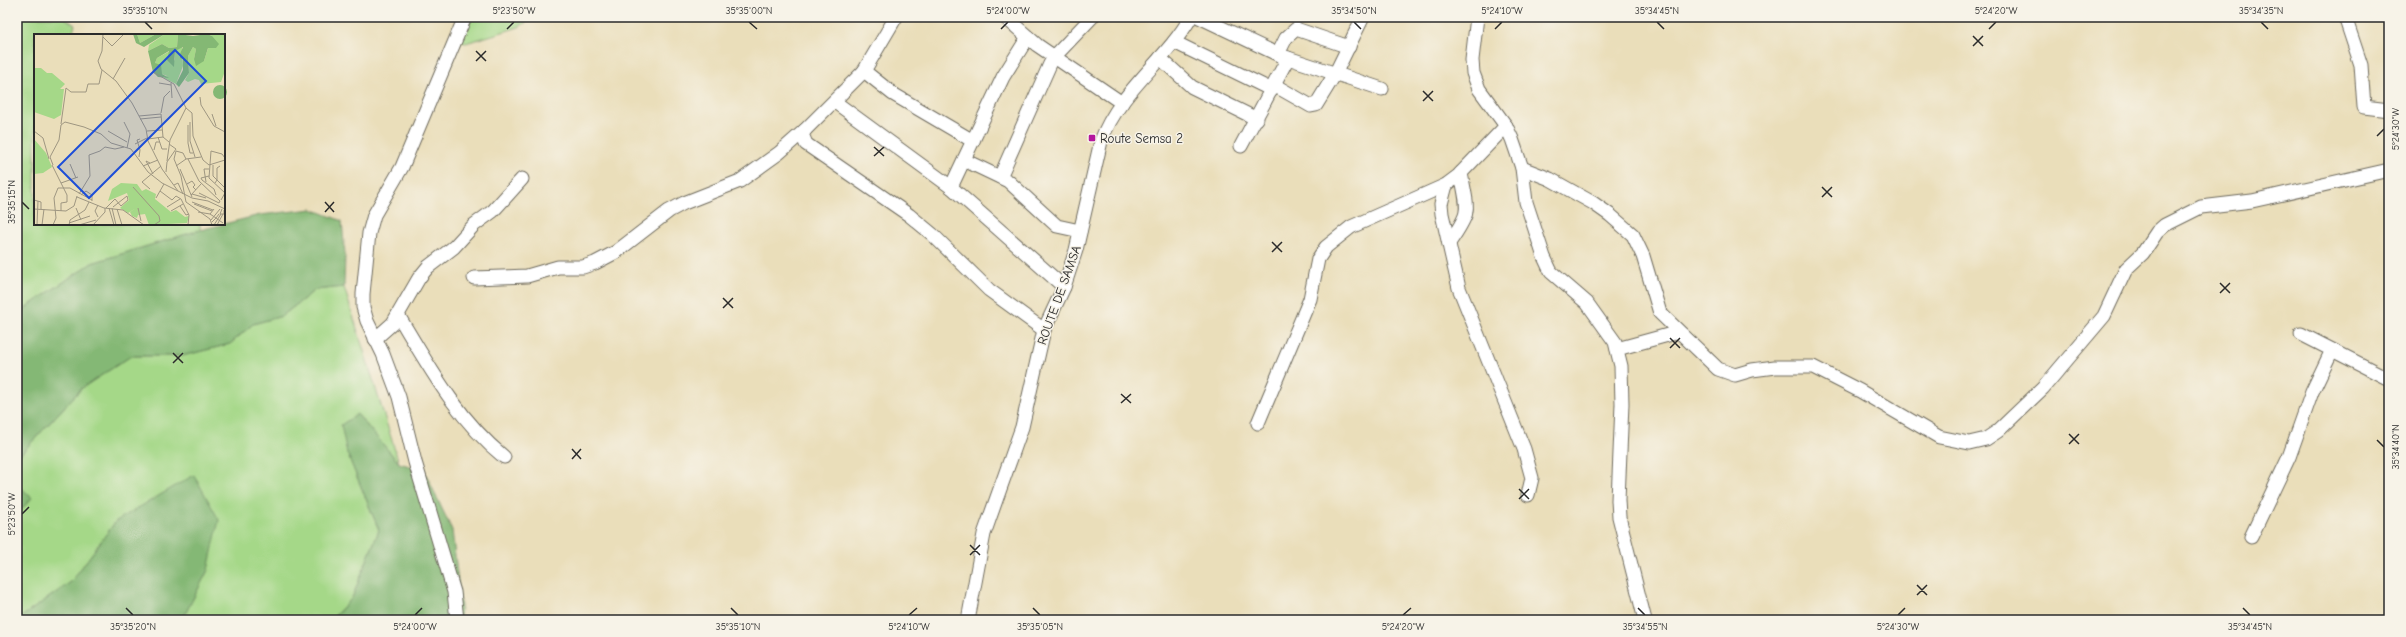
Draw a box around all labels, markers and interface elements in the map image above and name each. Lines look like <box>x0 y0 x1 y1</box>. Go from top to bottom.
text: 35°35'10"N <box>123 5 167 17</box>
text: 5°23'50"W <box>492 5 536 17</box>
text: 35°35'00"N <box>726 5 772 17</box>
text: 5°24'00"W <box>986 5 1030 17</box>
text: 35°34'50"N <box>1331 5 1377 17</box>
text: 5°24'10"W <box>1481 5 1523 17</box>
text: 35°34'45"N <box>1635 5 1679 17</box>
text: 5°24'20"W <box>1975 5 2018 17</box>
text: 35°34'35"N <box>2239 5 2283 17</box>
inset map <box>34 34 225 225</box>
text: 5°24'30"W <box>2390 107 2402 150</box>
place label: Route Semsa 2 <box>1100 131 1183 146</box>
marker: Route Semsa 2 <box>1087 133 1097 143</box>
text: 35°35'15"N <box>6 180 18 224</box>
street label: ROUTE DE SAMSA <box>1034 243 1084 347</box>
text: 35°34'40"N <box>2390 424 2402 470</box>
text: 5°23'50"W <box>6 492 18 536</box>
text: 35°35'20"N <box>110 621 156 633</box>
text: 5°24'00"W <box>393 621 437 633</box>
text: 35°35'10"N <box>716 621 760 633</box>
text: 5°24'10"W <box>888 621 930 633</box>
text: 35°35'05"N <box>1017 621 1063 633</box>
text: 5°24'20"W <box>1382 621 1425 633</box>
text: 35°34'55"N <box>1623 621 1667 633</box>
text: 5°24'30"W <box>1877 621 1920 633</box>
text: 35°34'45"N <box>2228 621 2272 633</box>

